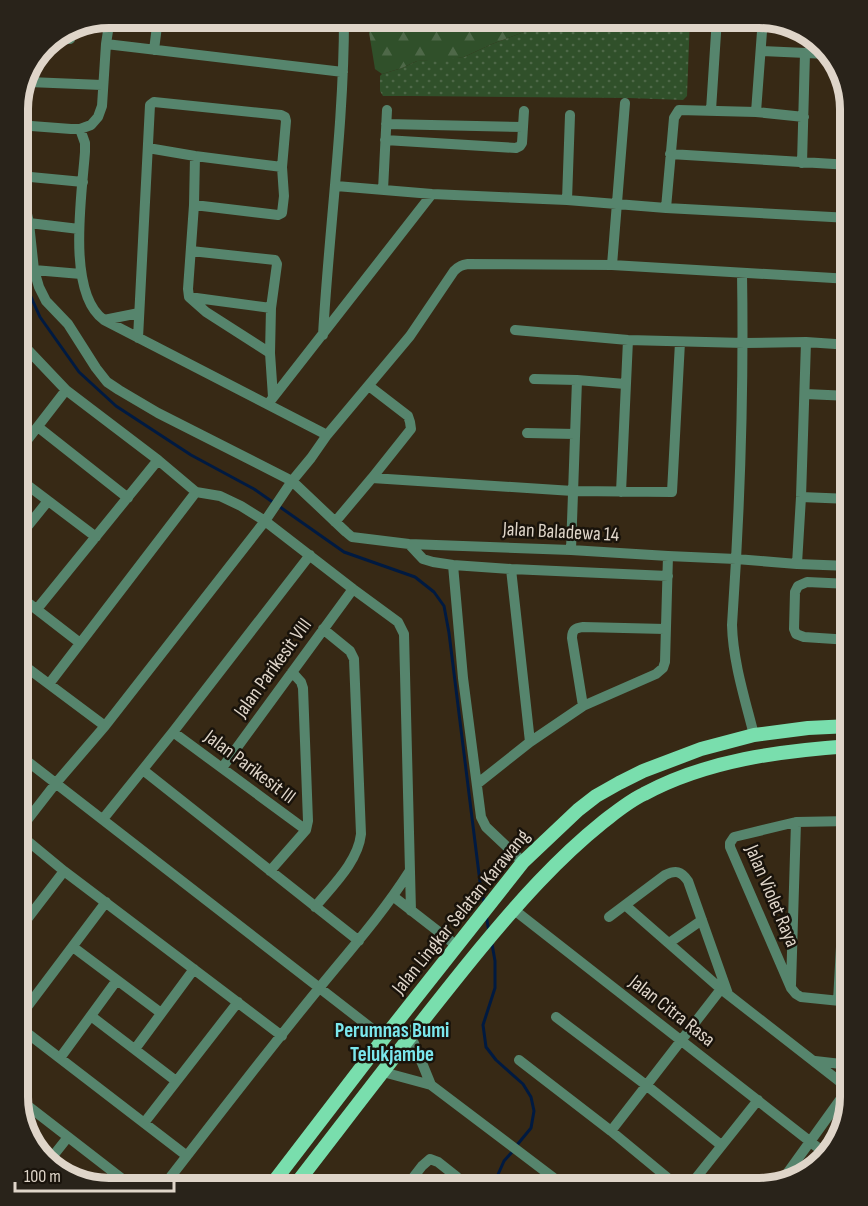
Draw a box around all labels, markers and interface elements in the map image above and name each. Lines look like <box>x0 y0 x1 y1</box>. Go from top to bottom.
street label: Jalan Baladewa 14 <box>501 517 620 547</box>
street label: Jalan Parikesit VIII <box>228 614 317 723</box>
street label: Jalan Parikesit III <box>199 724 300 809</box>
street label: Jalan Lingkar Selatan Karawang <box>386 825 535 1000</box>
street label: Jalan Violet Raya <box>739 840 804 951</box>
street label: Jalan Citra Rasa <box>624 969 720 1052</box>
district label: Perumnas Bumi Telukjambe <box>335 1018 449 1067</box>
scale bar <box>15 1155 174 1193</box>
text: 100 m <box>24 1166 61 1187</box>

